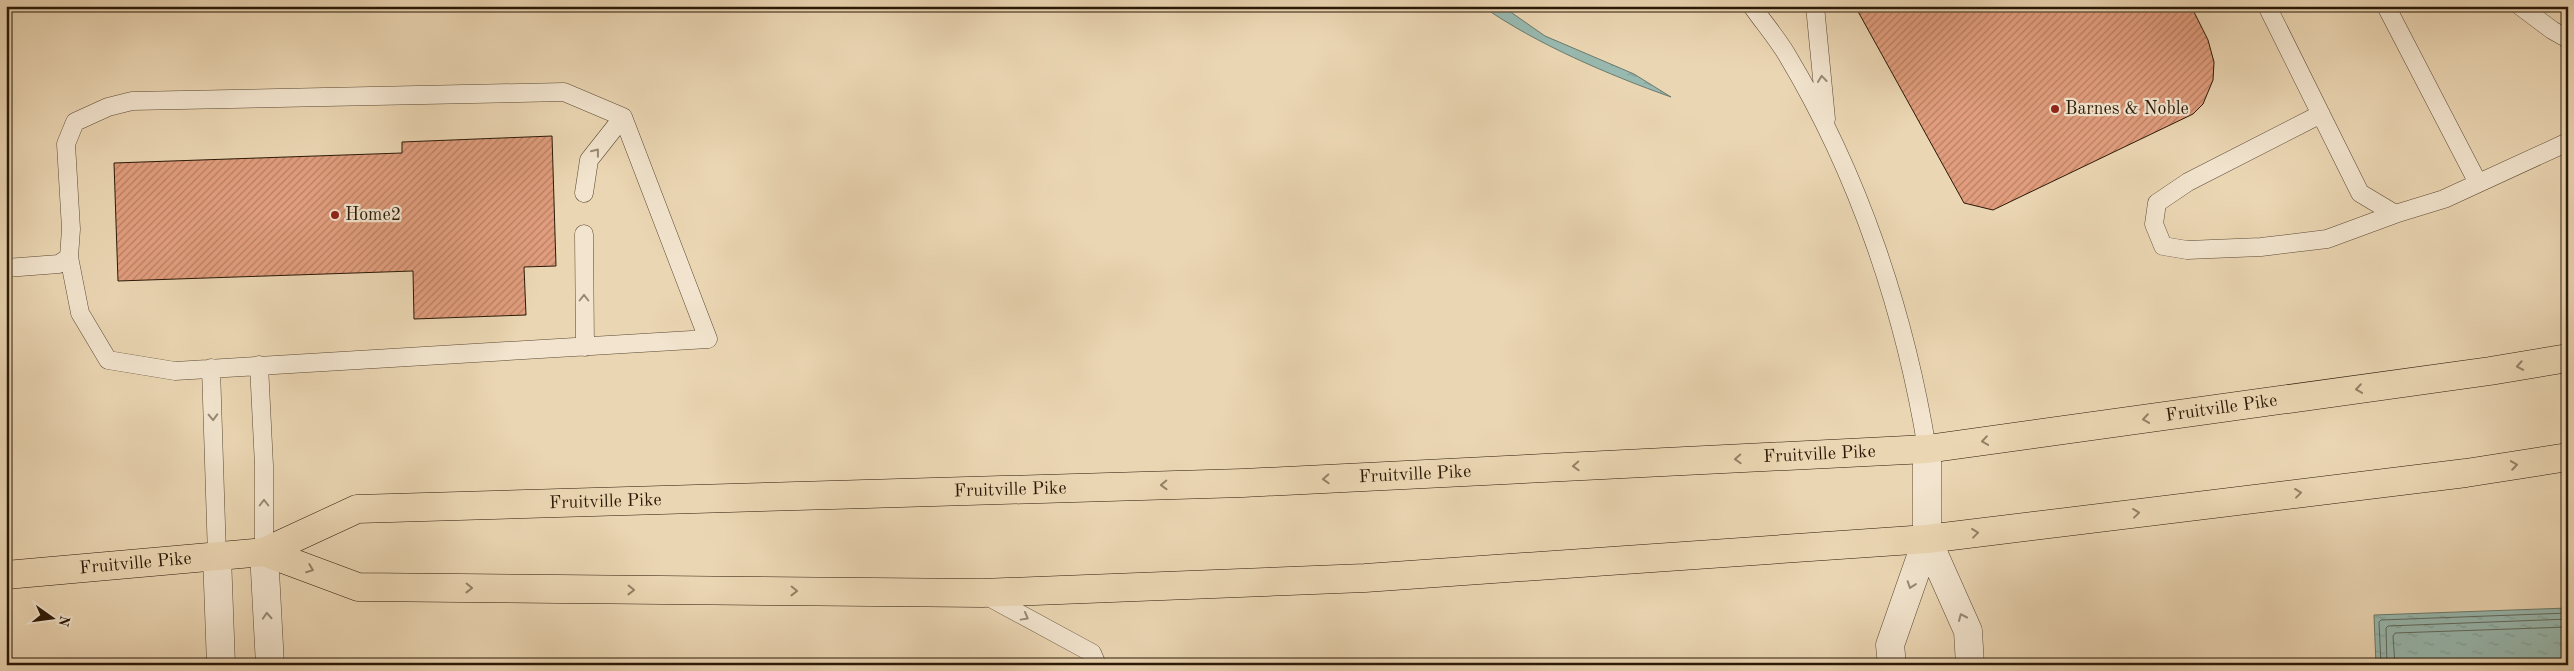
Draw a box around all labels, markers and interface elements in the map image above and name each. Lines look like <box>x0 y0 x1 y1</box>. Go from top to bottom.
one-way arrow <box>1817 75 1828 83</box>
place label: Barnes & Noble <box>2065 100 2189 118</box>
marker: Barnes & Noble <box>2049 103 2061 115</box>
one-way arrow <box>590 148 599 157</box>
place label: Home2 <box>345 206 401 224</box>
marker: Home2 <box>329 209 341 221</box>
one-way arrow <box>579 294 589 302</box>
one-way arrow <box>2515 360 2524 370</box>
one-way arrow <box>2355 383 2363 394</box>
street label: Fruitville Pike <box>2164 392 2279 425</box>
one-way arrow <box>207 413 218 421</box>
one-way arrow <box>2142 413 2150 423</box>
one-way arrow <box>1981 435 1989 446</box>
street label: Fruitville Pike <box>1763 443 1876 466</box>
one-way arrow <box>1734 453 1742 464</box>
one-way arrow <box>1572 461 1580 472</box>
one-way arrow <box>2510 461 2518 471</box>
street label: Fruitville Pike <box>1358 463 1472 486</box>
one-way arrow <box>1322 473 1330 484</box>
street label: Fruitville Pike <box>954 479 1067 500</box>
one-way arrow <box>1160 480 1168 490</box>
one-way arrow <box>2294 488 2302 499</box>
street label: Fruitville Pike <box>549 491 662 512</box>
one-way arrow <box>259 499 269 506</box>
one-way arrow <box>2133 508 2141 519</box>
one-way arrow <box>1971 528 1979 539</box>
street label: Fruitville Pike <box>79 549 192 577</box>
one-way arrow <box>305 563 314 573</box>
one-way arrow <box>1907 580 1917 588</box>
one-way arrow <box>466 583 473 593</box>
one-way arrow <box>628 585 636 595</box>
one-way arrow <box>790 586 798 597</box>
north arrow <box>28 594 78 644</box>
one-way arrow <box>1020 610 1029 620</box>
one-way arrow <box>262 612 273 620</box>
one-way arrow <box>1958 613 1968 622</box>
text: N <box>55 614 72 628</box>

